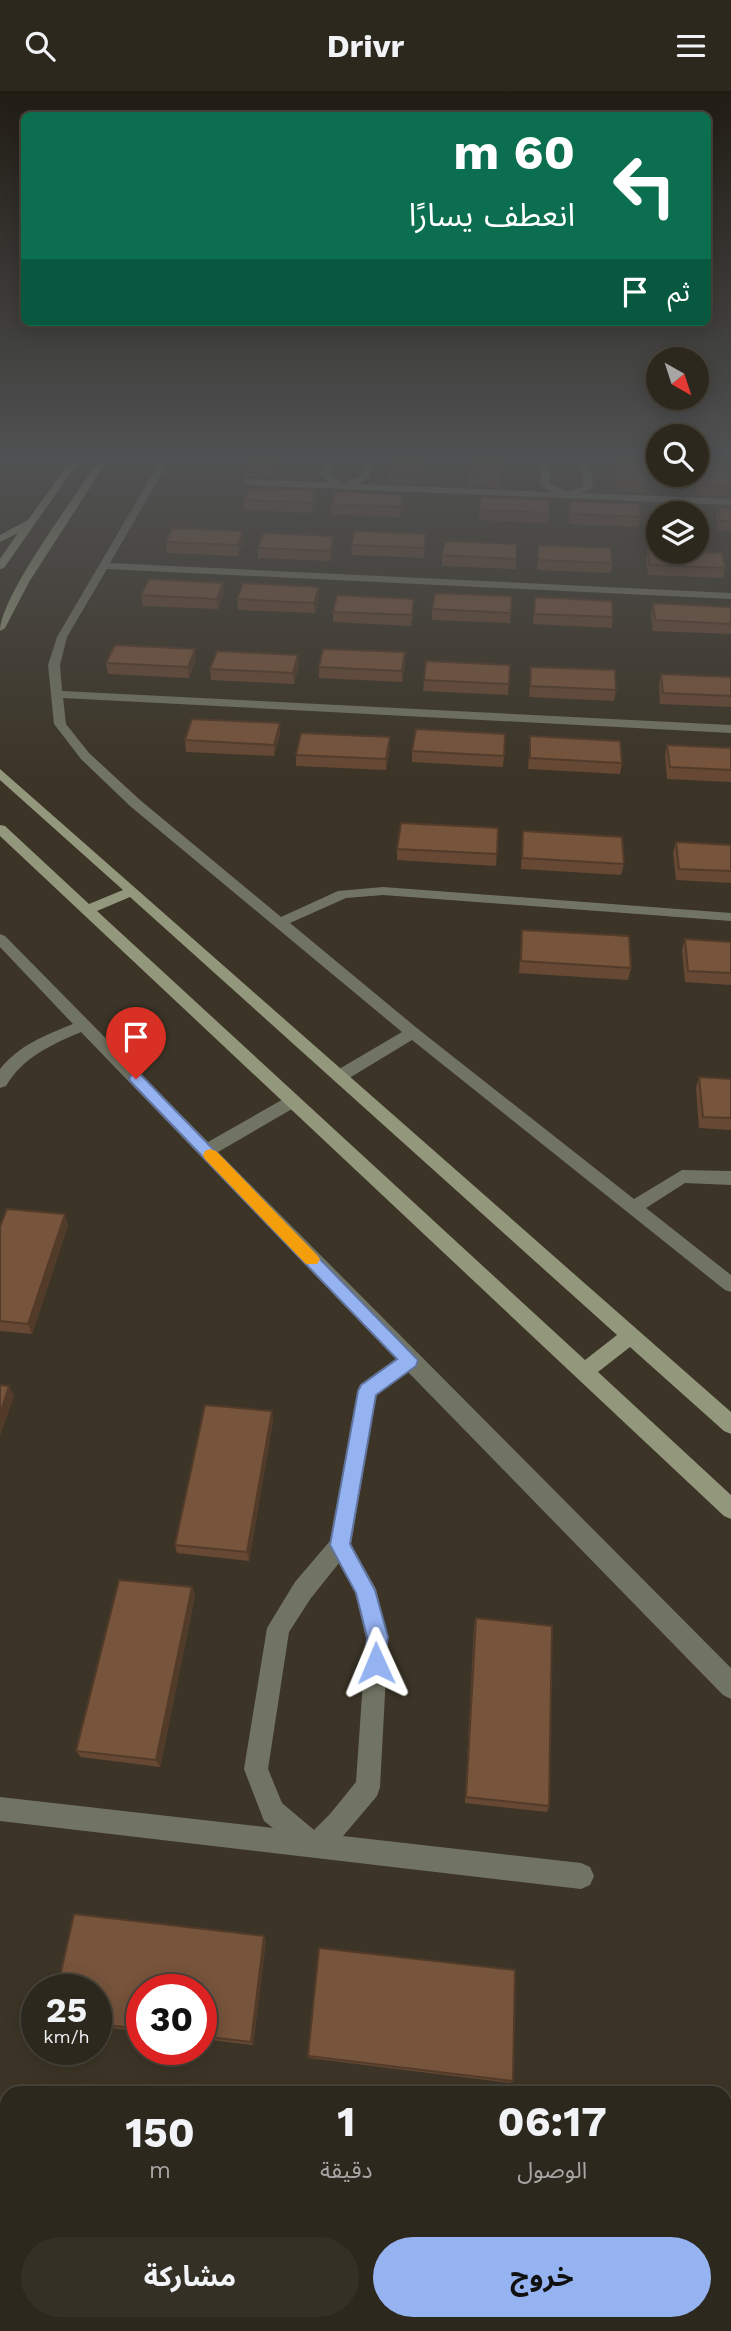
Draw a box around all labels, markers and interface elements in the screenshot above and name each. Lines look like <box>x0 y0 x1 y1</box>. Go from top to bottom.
icon: search <box>21 27 59 65</box>
text: Drivr <box>327 27 404 65</box>
icon: menu <box>672 27 710 65</box>
text: 60 m <box>453 123 575 181</box>
icon: left <box>599 140 690 231</box>
text: انعطف يسارًا <box>409 196 575 234</box>
icon: arrive <box>616 273 654 311</box>
text: ثم <box>668 277 690 307</box>
north arrow <box>646 347 709 409</box>
map controls <box>646 347 709 564</box>
button: search <box>646 424 709 487</box>
button: layers <box>646 501 709 564</box>
pin <box>106 1007 166 1079</box>
icon: arrive <box>117 1018 155 1056</box>
position arrow <box>339 1626 413 1700</box>
speed limit sign: 30 <box>126 1974 217 2065</box>
text: 25 <box>46 1989 87 2031</box>
text: km/h <box>43 2026 90 2047</box>
text: 1 <box>337 2097 355 2146</box>
text: 06:17 <box>498 2097 607 2146</box>
text: 150 <box>125 2108 195 2157</box>
text: m <box>149 2157 171 2184</box>
text: دقيقة <box>320 2157 372 2184</box>
text: الوصول <box>517 2157 587 2184</box>
button: مشاركة <box>21 2237 359 2317</box>
button: خروج <box>373 2237 711 2317</box>

